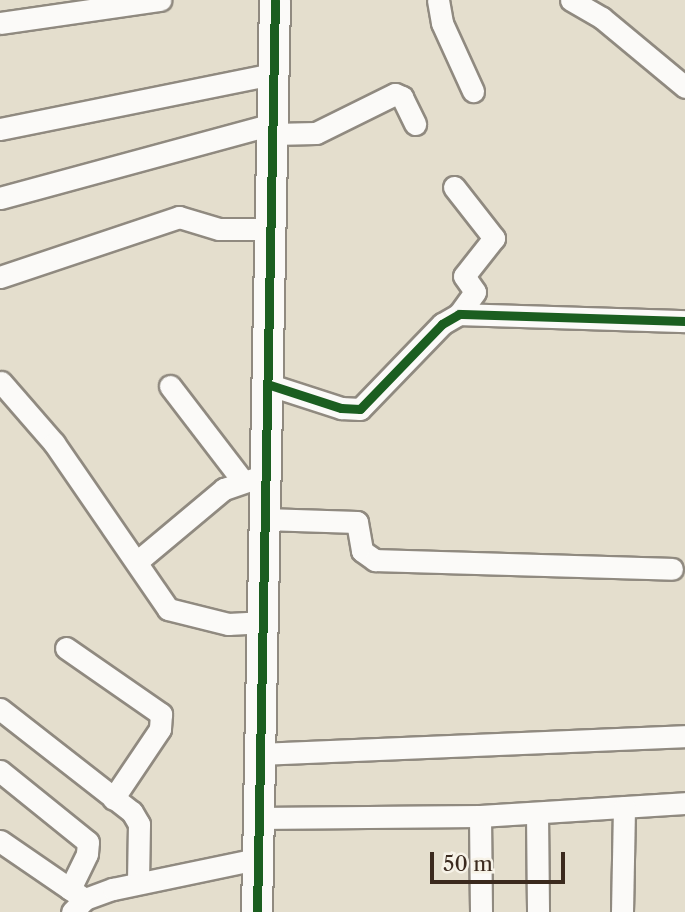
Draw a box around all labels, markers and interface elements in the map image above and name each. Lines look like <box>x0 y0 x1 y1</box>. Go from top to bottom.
scale bar <box>433 838 568 882</box>
text: 50 m <box>443 851 493 876</box>

